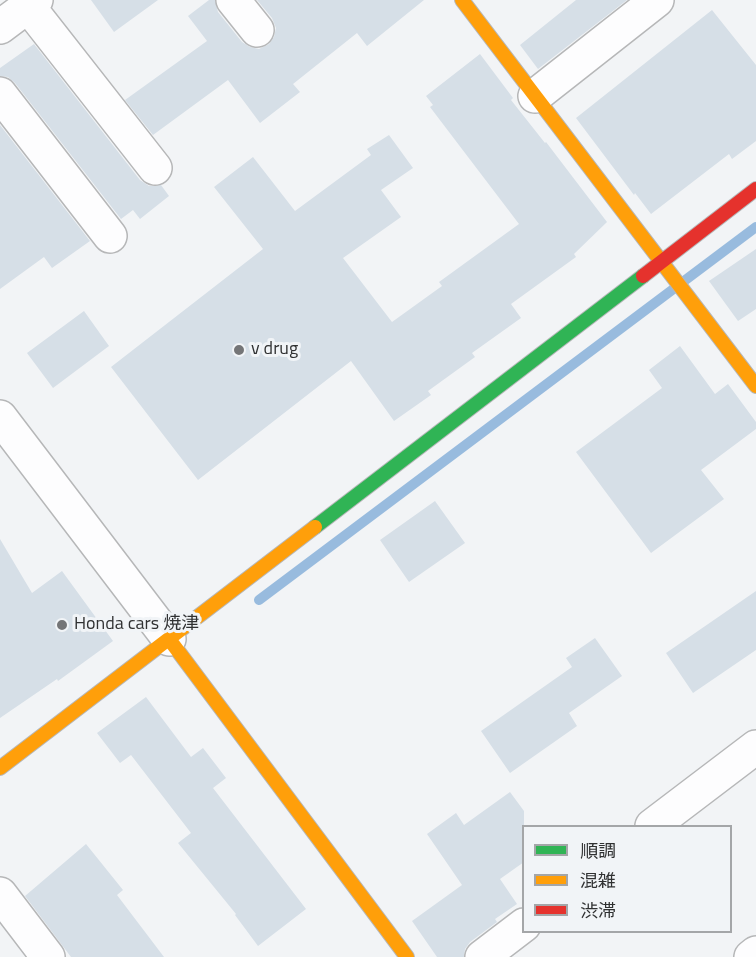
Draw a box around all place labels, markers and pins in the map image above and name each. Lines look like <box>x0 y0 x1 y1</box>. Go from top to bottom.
place label: v drug <box>251 339 298 361</box>
marker: v drug <box>232 343 246 357</box>
place label: Honda cars 焼津 <box>74 614 199 636</box>
marker: Honda cars 焼津 <box>55 618 69 632</box>

